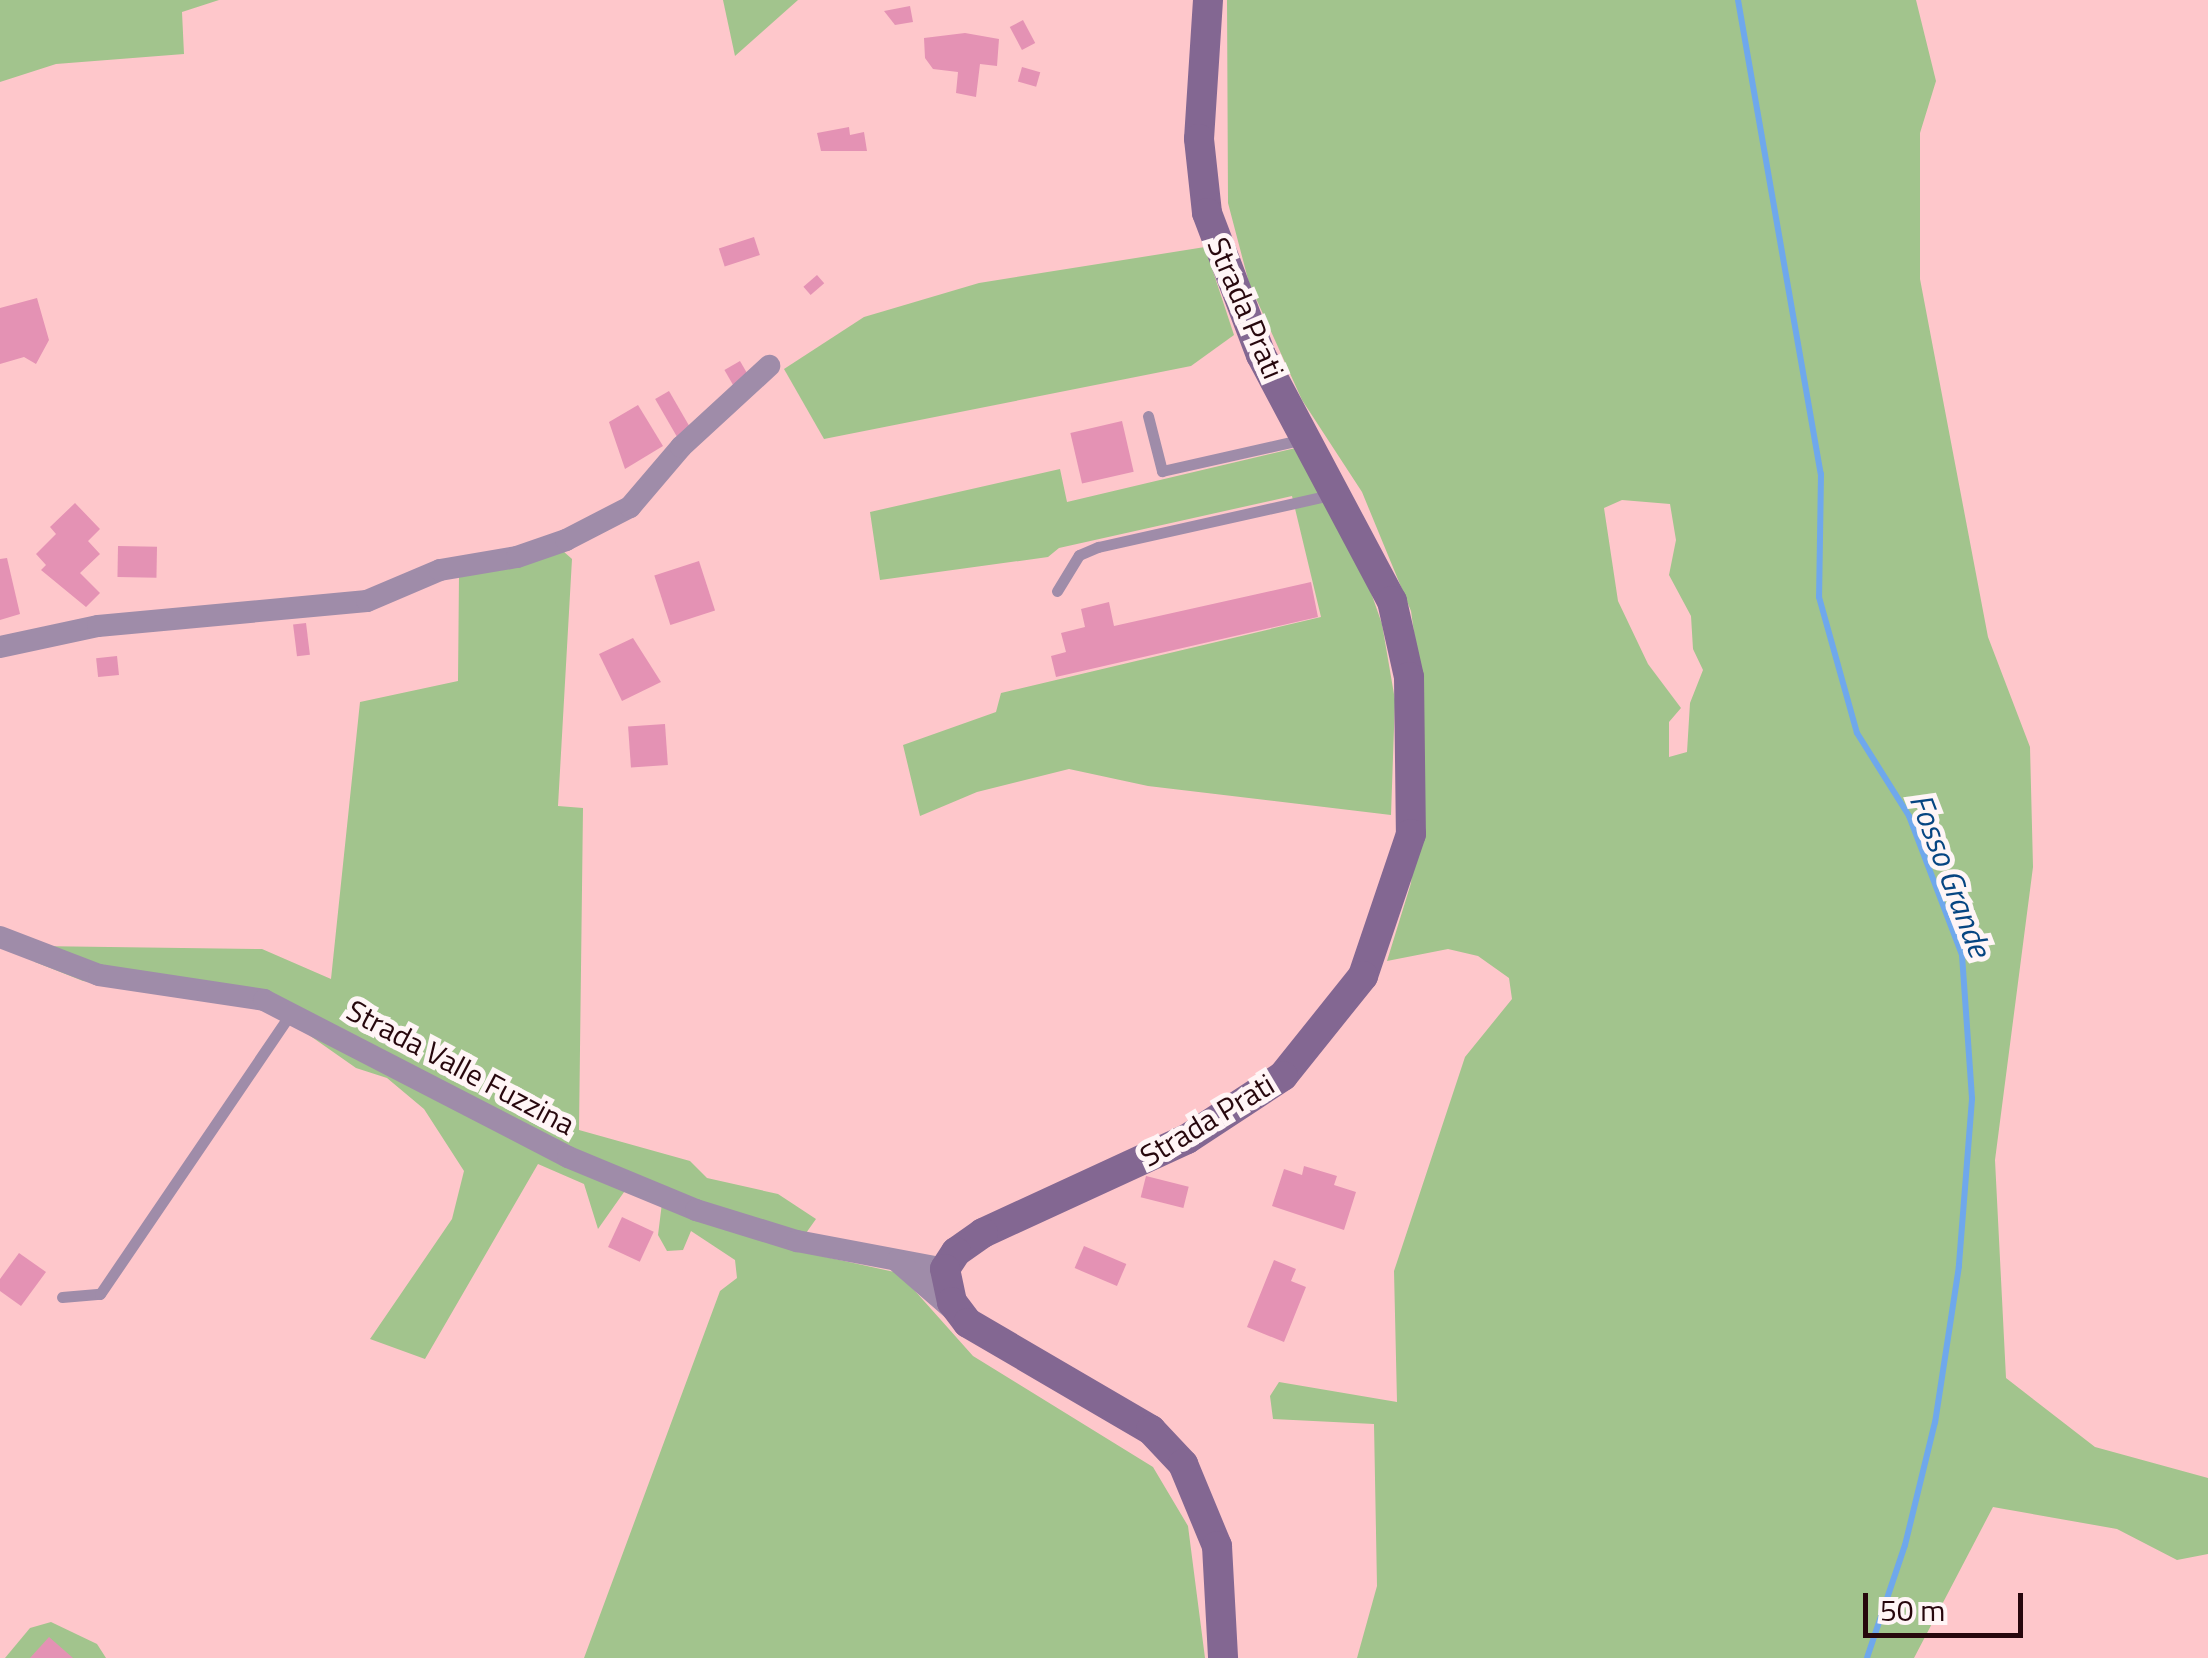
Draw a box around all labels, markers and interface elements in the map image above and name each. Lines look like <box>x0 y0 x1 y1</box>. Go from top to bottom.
street label: Strada Prati <box>1200 232 1292 384</box>
water label: Fosso Grande <box>1902 788 2000 962</box>
street label: Strada Valle Fuzzina <box>341 992 581 1142</box>
street label: Strada Prati <box>1134 1066 1280 1174</box>
scale bar <box>1868 1573 2028 1635</box>
text: 50 m <box>1880 1587 1945 1633</box>

